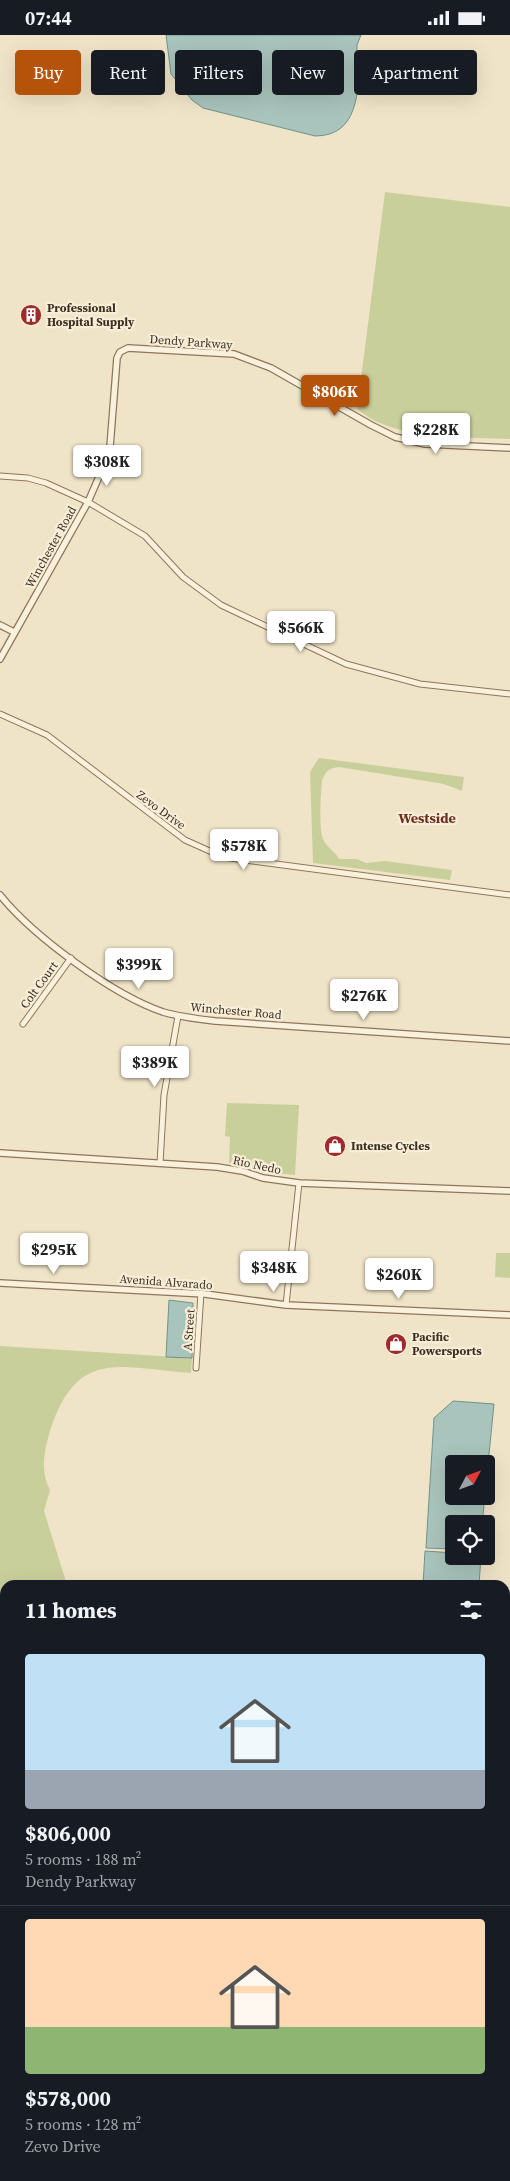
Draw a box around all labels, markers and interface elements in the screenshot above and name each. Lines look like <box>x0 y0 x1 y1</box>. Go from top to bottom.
text: 07:44 <box>25 5 72 31</box>
chip: Buy <box>15 50 81 95</box>
chip: Rent <box>91 50 165 95</box>
chip: Filters <box>175 50 262 95</box>
chip: New <box>272 50 344 95</box>
chip: Apartment <box>354 50 477 95</box>
place label: Professional Hospital Supply <box>47 300 135 330</box>
building icon: Professional Hospital Supply <box>19 303 43 327</box>
street label: Dendy Parkway <box>149 331 234 353</box>
pin: $806K <box>300 375 370 417</box>
text: $806K <box>312 380 358 402</box>
pin: $228K <box>401 413 471 455</box>
text: $228K <box>413 418 459 440</box>
pin: $308K <box>72 445 142 487</box>
text: $308K <box>84 450 130 472</box>
street label: Winchester Road <box>22 503 80 591</box>
pin: $566K <box>266 611 336 653</box>
text: $566K <box>278 616 324 638</box>
street label: Zevo Drive <box>133 787 189 833</box>
district label: Westside <box>398 808 456 828</box>
pin: $578K <box>209 829 279 871</box>
text: $578K <box>221 834 267 856</box>
pin: $399K <box>104 947 174 990</box>
text: $399K <box>116 953 162 975</box>
street label: Colt Court <box>16 958 62 1012</box>
pin: $276K <box>329 979 399 1021</box>
text: $276K <box>341 984 387 1006</box>
street label: Winchester Road <box>190 999 282 1023</box>
pin: $389K <box>120 1045 190 1088</box>
text: $389K <box>132 1051 178 1073</box>
shop icon: Intense Cycles <box>323 1134 347 1158</box>
place label: Intense Cycles <box>351 1138 430 1154</box>
street label: Rio Nedo <box>231 1152 283 1178</box>
pin: $295K <box>19 1233 89 1275</box>
text: $295K <box>31 1238 77 1260</box>
pin: $348K <box>239 1251 309 1293</box>
text: $348K <box>251 1256 297 1278</box>
pin: $260K <box>364 1257 434 1300</box>
text: $260K <box>376 1263 422 1285</box>
street label: Avenida Alvarado <box>119 1271 214 1293</box>
street label: A Street <box>180 1309 198 1351</box>
place label: Pacific Powersports <box>412 1329 482 1359</box>
shop icon: Pacific Powersports <box>384 1332 408 1356</box>
north arrow <box>445 1455 495 1505</box>
map controls <box>445 1455 495 1565</box>
button: locate <box>445 1515 495 1565</box>
text: 11 homes <box>25 1596 117 1625</box>
icon: filters <box>457 1596 485 1624</box>
icon: home <box>210 1686 300 1776</box>
text: $806,000 <box>25 1819 111 1848</box>
text: 5 rooms · 188 m² <box>25 1848 141 1870</box>
text: Dendy Parkway <box>25 1870 136 1892</box>
icon: home <box>210 1952 300 2042</box>
text: $578,000 <box>25 2084 111 2113</box>
text: 5 rooms · 128 m² <box>25 2113 141 2135</box>
text: Zevo Drive <box>25 2135 101 2157</box>

